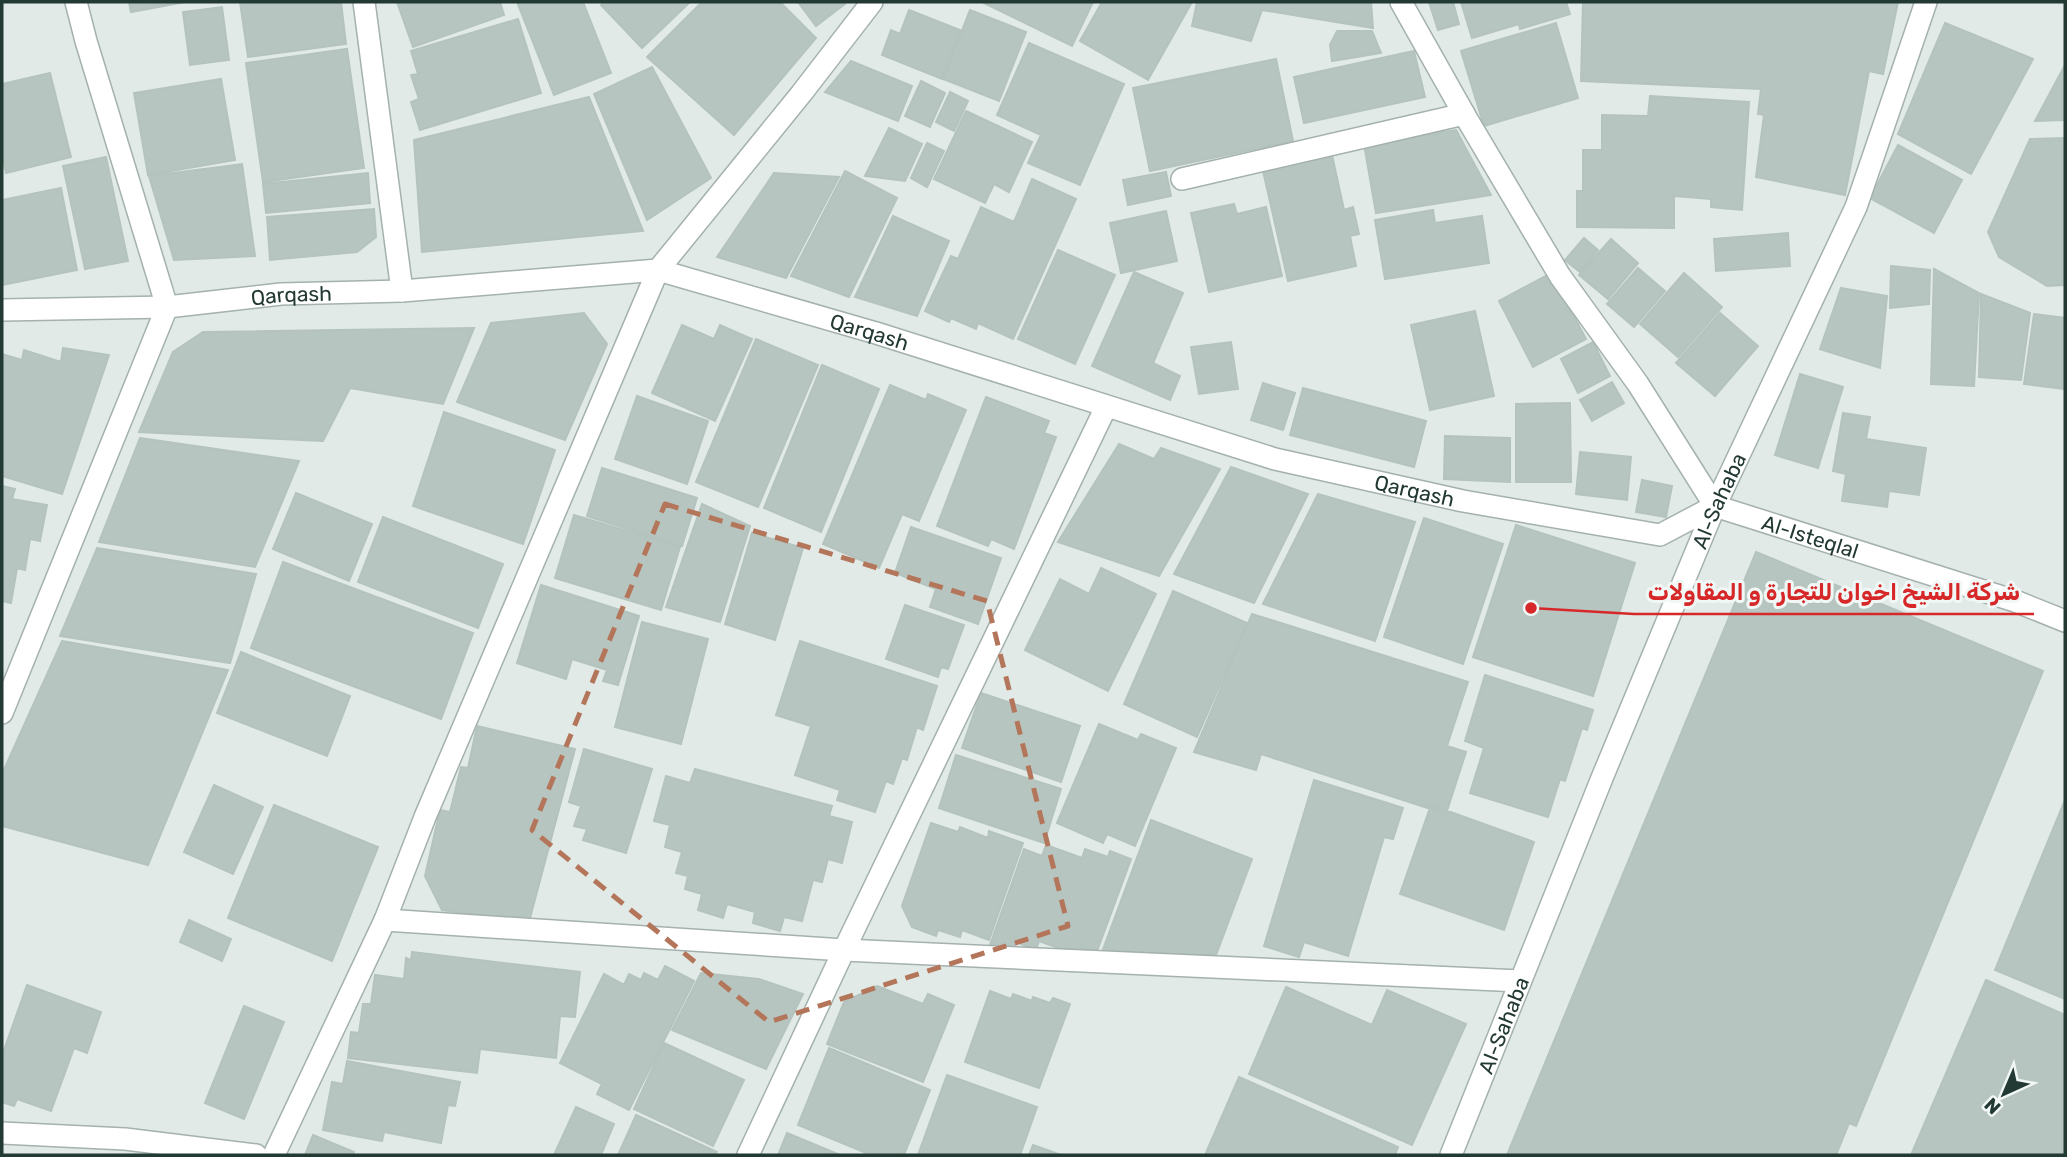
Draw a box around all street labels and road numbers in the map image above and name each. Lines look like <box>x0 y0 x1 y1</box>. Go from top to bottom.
street label: Qarqash <box>249 280 332 310</box>
street label: Qarqash <box>827 308 912 355</box>
street label: Al-Sahaba <box>1686 449 1751 552</box>
street label: Qarqash <box>1372 469 1457 511</box>
street label: Al-Isteqlal <box>1759 509 1862 563</box>
street label: Al-Sahaba <box>1472 973 1534 1077</box>

